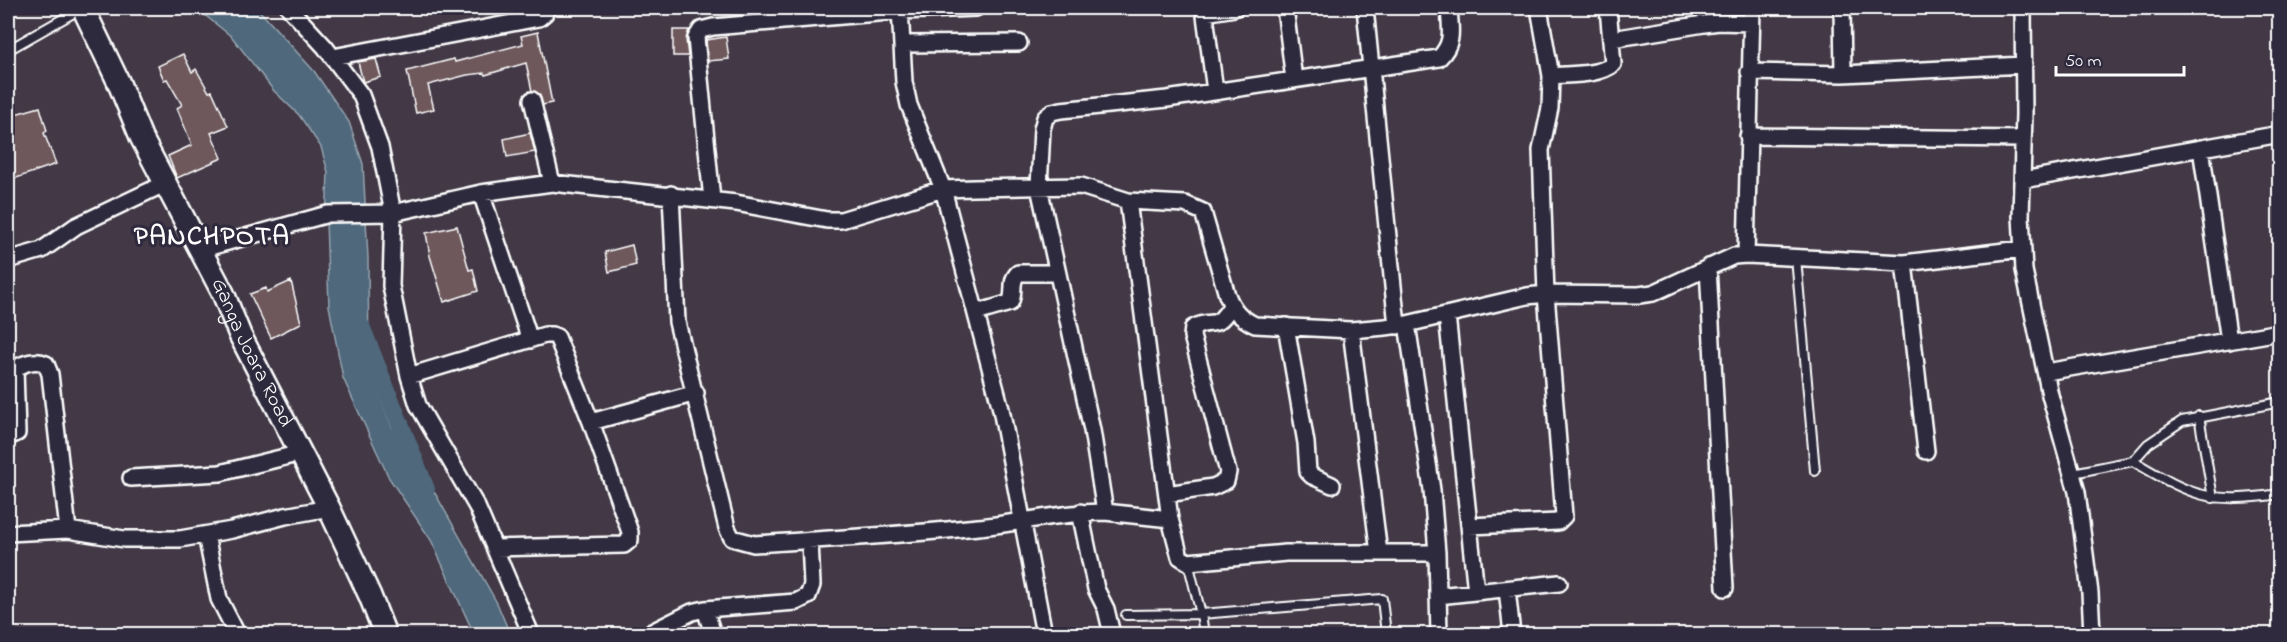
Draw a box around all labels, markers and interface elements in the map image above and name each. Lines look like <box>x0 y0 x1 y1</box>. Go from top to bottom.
scale bar <box>2056 39 2184 77</box>
text: 50 m <box>2065 49 2102 75</box>
district label: PANCHPOTA <box>134 218 290 257</box>
street label: Ganga Joara Road <box>203 273 300 433</box>

